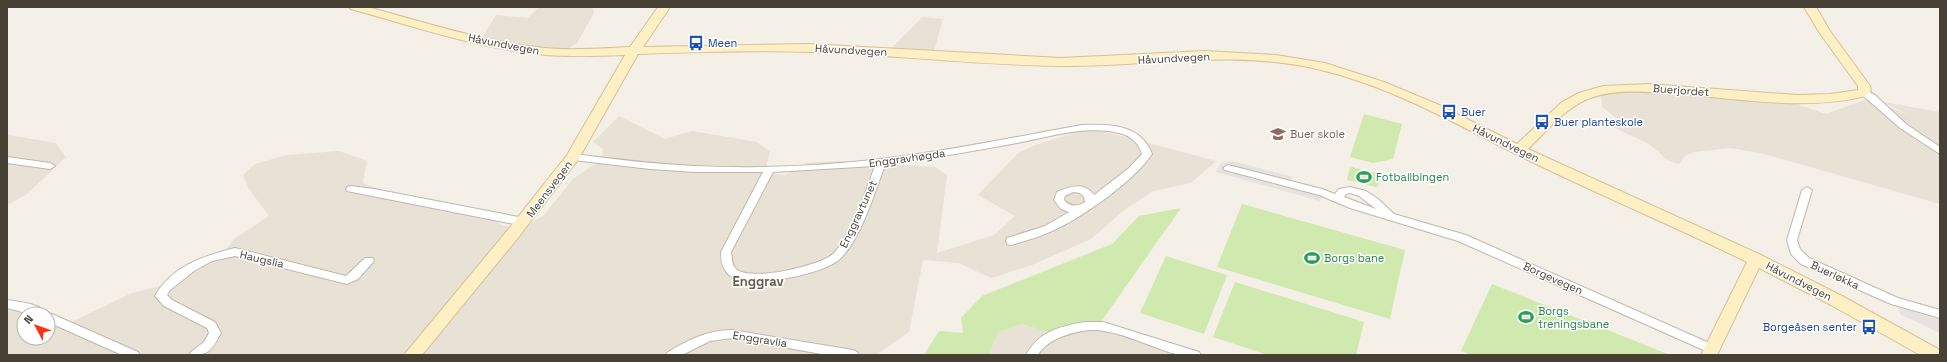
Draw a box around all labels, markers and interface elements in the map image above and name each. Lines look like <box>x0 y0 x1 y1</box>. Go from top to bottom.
street label: Håvundvegen <box>467 30 541 58</box>
bus stop icon: Meen <box>687 34 705 52</box>
place label: Meen <box>708 36 737 50</box>
street label: Håvundvegen <box>815 41 887 59</box>
street label: Håvundvegen <box>1138 49 1210 67</box>
street label: Buerjordet <box>1652 81 1710 99</box>
bus stop icon: Buer <box>1440 103 1458 121</box>
place label: Buer <box>1461 105 1486 119</box>
bus stop icon: Buer planteskole <box>1533 113 1551 131</box>
place label: Buer planteskole <box>1554 115 1643 129</box>
street label: Håvundvegen <box>1470 121 1542 165</box>
school or university icon: Buer skole <box>1269 125 1287 143</box>
place label: Buer skole <box>1290 127 1345 141</box>
street label: Enggravhøgda <box>868 146 947 170</box>
street label: Meensvegen <box>523 158 575 220</box>
sports icon: Fotballbingen <box>1355 168 1373 186</box>
place label: Fotballbingen <box>1376 170 1449 184</box>
street label: Enggravtunet <box>836 178 880 250</box>
street label: Haugslia <box>239 247 286 271</box>
sports icon: Borgs bane <box>1303 249 1321 267</box>
place label: Borgs bane <box>1324 251 1384 265</box>
street label: Håvundvegen <box>1764 258 1834 304</box>
street label: Buerløkka <box>1808 258 1862 293</box>
street label: Borgevegen <box>1521 259 1585 297</box>
district label: Enggrav <box>732 273 784 290</box>
place label: Borgs treningsbane <box>1538 304 1609 331</box>
north arrow <box>16 306 56 346</box>
sports icon: Borgs treningsbane <box>1517 308 1535 326</box>
text: N <box>21 312 36 327</box>
bus stop icon: Borgeåsen senter <box>1860 318 1878 336</box>
place label: Borgeåsen senter <box>1763 320 1857 334</box>
street label: Enggravlia <box>732 328 789 350</box>

